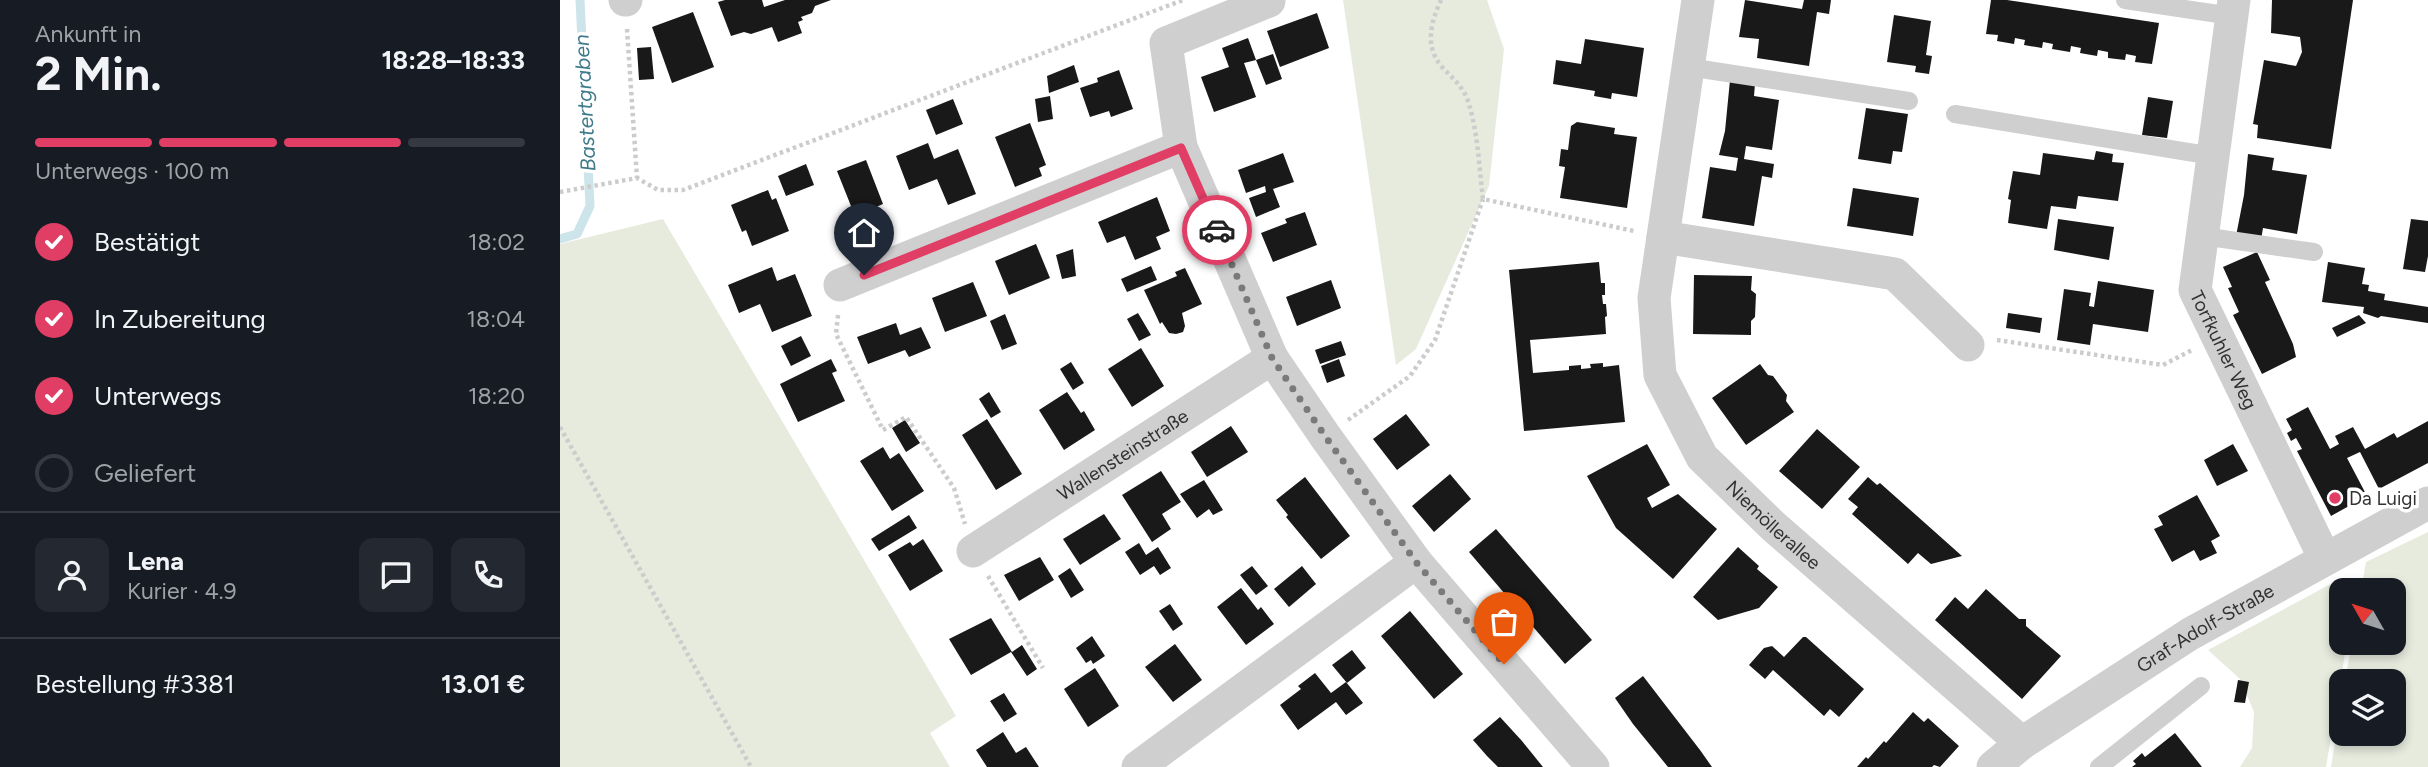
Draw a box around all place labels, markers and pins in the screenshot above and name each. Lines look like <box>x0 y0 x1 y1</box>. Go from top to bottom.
pin <box>834 203 894 275</box>
place label: Da Luigi <box>2349 487 2417 510</box>
marker: Da Luigi <box>2327 490 2343 506</box>
pin <box>1474 592 1534 664</box>

